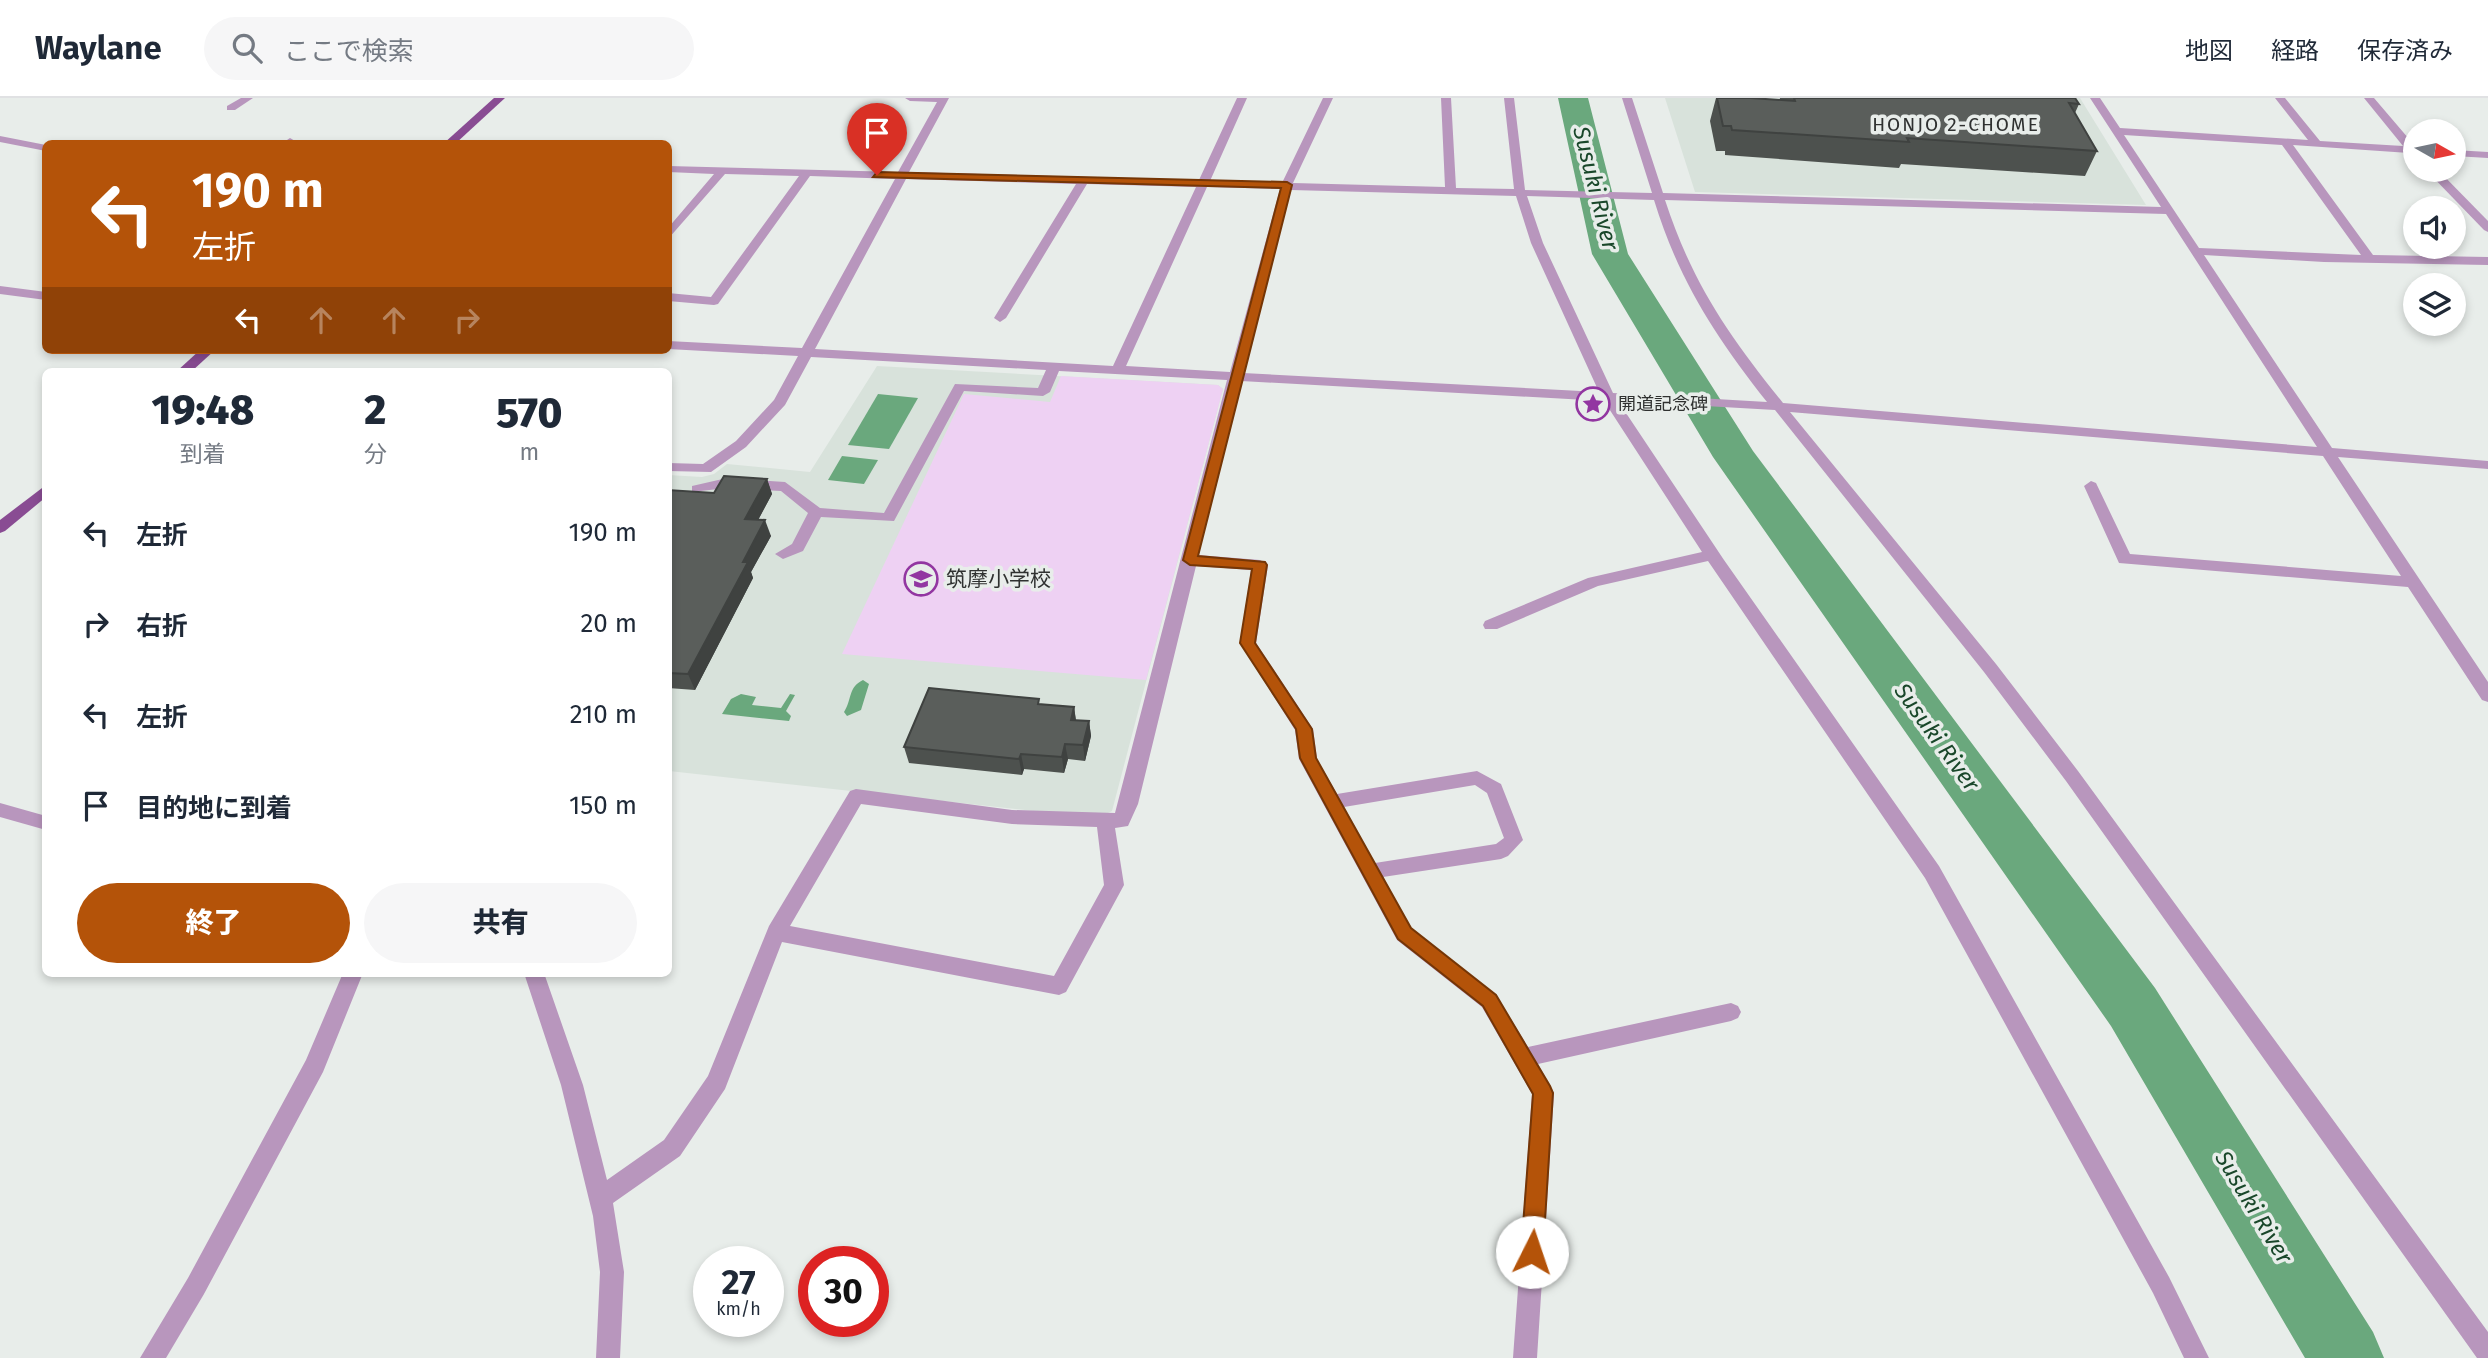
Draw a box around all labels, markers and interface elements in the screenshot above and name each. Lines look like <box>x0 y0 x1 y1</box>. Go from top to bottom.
search box <box>204 17 694 80</box>
text: Waylane <box>35 28 162 68</box>
icon: search <box>228 29 266 67</box>
text: ここで検索 <box>284 36 414 67</box>
text: 地図 <box>2185 37 2233 65</box>
text: 経路 <box>2271 37 2319 65</box>
text: 保存済み <box>2357 37 2453 65</box>
pin <box>847 103 907 175</box>
district label: HONJO 2-CHOME <box>1872 113 2040 136</box>
icon: arrive <box>858 114 896 152</box>
north arrow <box>2403 119 2466 182</box>
map controls <box>2403 119 2466 336</box>
water label: Susuki River <box>1567 122 1625 254</box>
text: 190 m <box>192 161 324 220</box>
icon: left <box>77 168 168 259</box>
button: sound <box>2403 196 2466 259</box>
text: 左折 <box>192 228 256 266</box>
button: layers <box>2403 273 2466 336</box>
icon: left <box>229 301 267 339</box>
icon: ahead <box>302 301 340 339</box>
icon: ahead <box>375 301 413 339</box>
icon: right <box>448 301 486 339</box>
text: 19:48 <box>152 385 254 435</box>
text: 2 <box>364 385 386 435</box>
place icon: 開道記念碑 <box>1574 385 1612 423</box>
text: 570 <box>496 388 562 438</box>
place label: 開道記念碑 <box>1618 393 1708 415</box>
text: m <box>519 438 539 466</box>
text: 到着 <box>180 440 226 468</box>
text: 分 <box>364 440 387 468</box>
icon: left <box>77 514 115 552</box>
text: 190 m <box>568 517 637 548</box>
text: 左折 <box>136 520 188 551</box>
school or university icon: 筑摩小学校 <box>902 560 940 598</box>
place label: 筑摩小学校 <box>946 566 1051 592</box>
icon: right <box>77 605 115 643</box>
text: 20 m <box>580 608 637 639</box>
text: 右折 <box>136 611 188 642</box>
water label: Susuki River <box>1888 677 1986 797</box>
icon: left <box>77 696 115 734</box>
text: 210 m <box>570 699 637 730</box>
text: 左折 <box>136 702 188 733</box>
icon: arrive <box>77 787 115 825</box>
text: 150 m <box>569 790 637 821</box>
text: 目的地に到着 <box>136 793 292 824</box>
button: 終了 <box>77 883 350 963</box>
button: 共有 <box>364 883 637 963</box>
water label: Susuki River <box>2209 1145 2299 1269</box>
position arrow <box>1495 1215 1569 1289</box>
speed limit sign: 30 <box>798 1246 889 1337</box>
text: 27 <box>721 1261 756 1303</box>
text: km/h <box>716 1298 761 1320</box>

